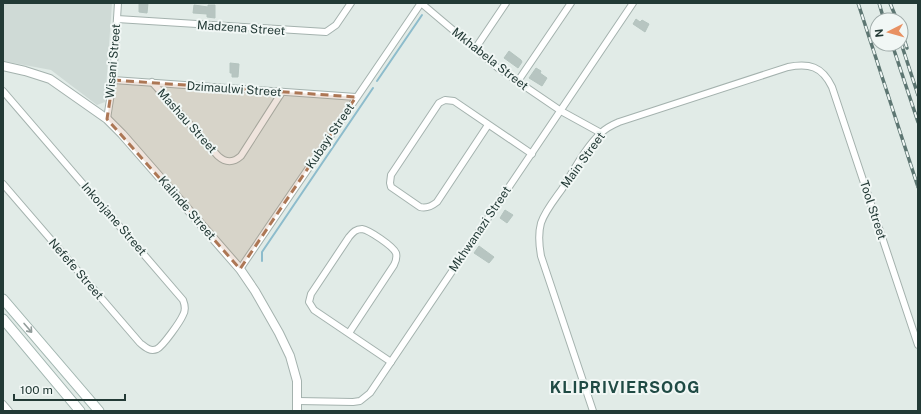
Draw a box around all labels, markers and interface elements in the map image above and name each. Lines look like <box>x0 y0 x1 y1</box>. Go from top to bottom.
north arrow <box>869 12 909 52</box>
street label: Madzena Street <box>196 18 286 38</box>
street label: Wisani Street <box>103 23 123 99</box>
street label: Mkhabela Street <box>449 25 531 93</box>
text: N <box>873 28 885 38</box>
street label: Dzimaulwi Street <box>186 79 282 99</box>
street label: Mashau Street <box>154 86 220 156</box>
street label: Kubayi Street <box>303 100 357 171</box>
street label: Main Street <box>558 129 608 190</box>
street label: Kalinde Street <box>155 173 219 243</box>
street label: Tool Street <box>857 179 889 242</box>
street label: Inkonjane Street <box>79 180 150 259</box>
street label: Mkhwanazi Street <box>446 183 514 274</box>
street label: Nefefe Street <box>46 236 106 303</box>
one-way arrow <box>24 323 33 334</box>
scale bar <box>14 376 125 402</box>
district label: KLIPRIVIERSOOG <box>550 378 700 397</box>
text: 100 m <box>20 383 53 397</box>

